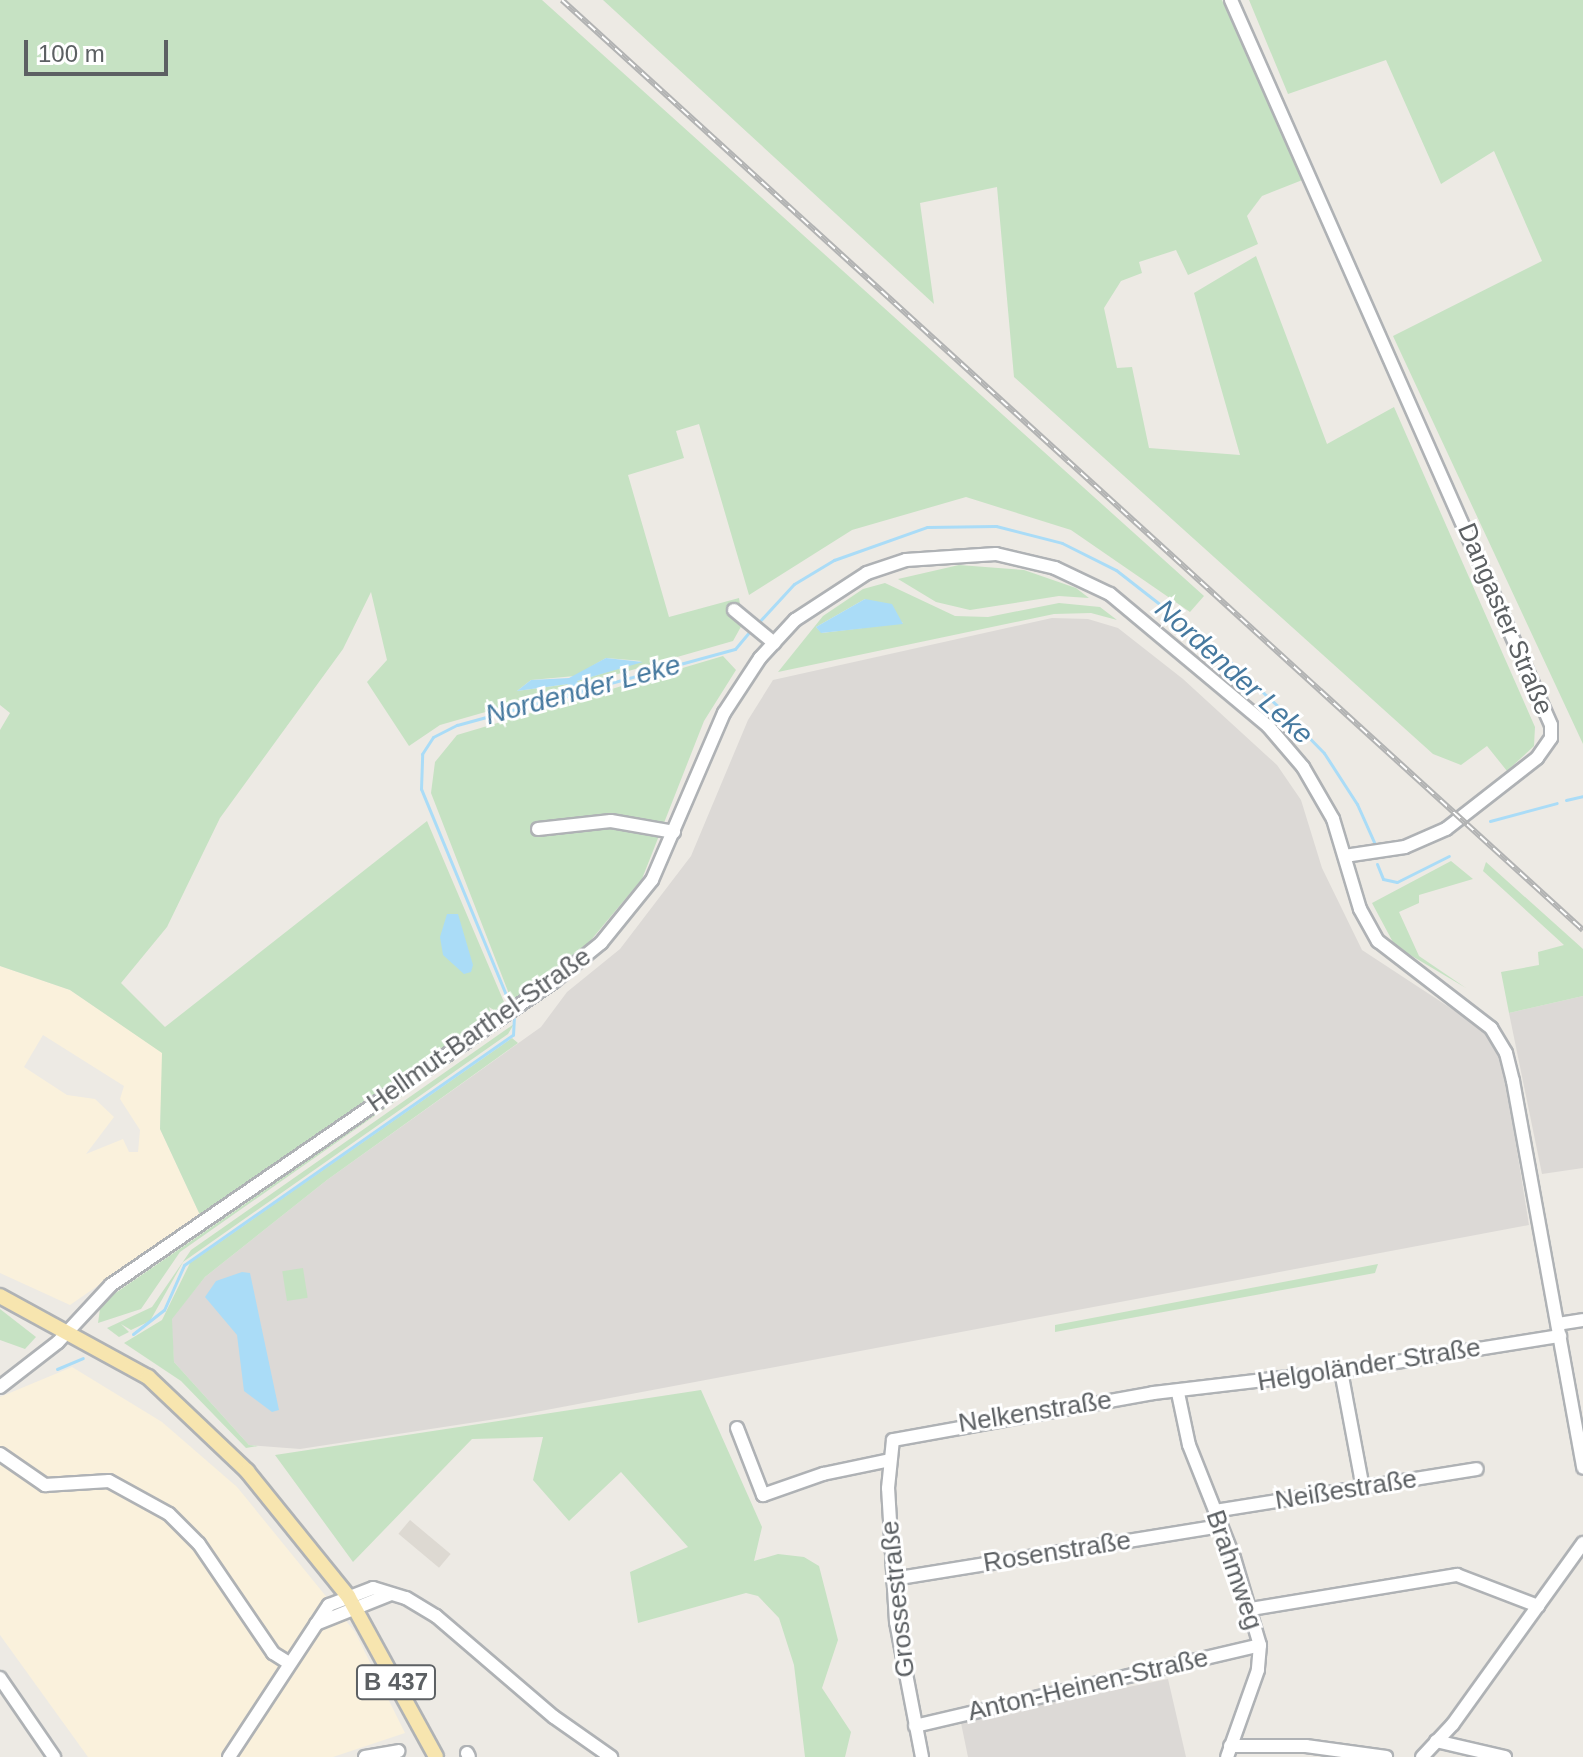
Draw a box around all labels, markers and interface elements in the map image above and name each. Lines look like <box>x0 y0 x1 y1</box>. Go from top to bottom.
scale bar <box>28 24 172 74</box>
text: 100 m <box>38 40 105 67</box>
street label: Dangaster Straße <box>1451 518 1559 720</box>
water label: Nordender Leke <box>1148 592 1320 752</box>
water label: Nordender Leke <box>482 648 684 732</box>
street label: Hellmut-Barthel-Straße <box>361 941 597 1119</box>
street label: Helgoländer Straße <box>1255 1332 1483 1398</box>
street label: Nelkenstraße <box>956 1384 1114 1440</box>
street label: Neißestraße <box>1273 1463 1419 1517</box>
street label: Brahmweg <box>1199 1506 1269 1634</box>
street label: Grossestraße <box>874 1519 922 1679</box>
street label: Rosenstraße <box>981 1525 1133 1579</box>
street label: Anton-Heinen-Straße <box>965 1642 1211 1728</box>
road number: B 437 <box>354 1662 438 1702</box>

